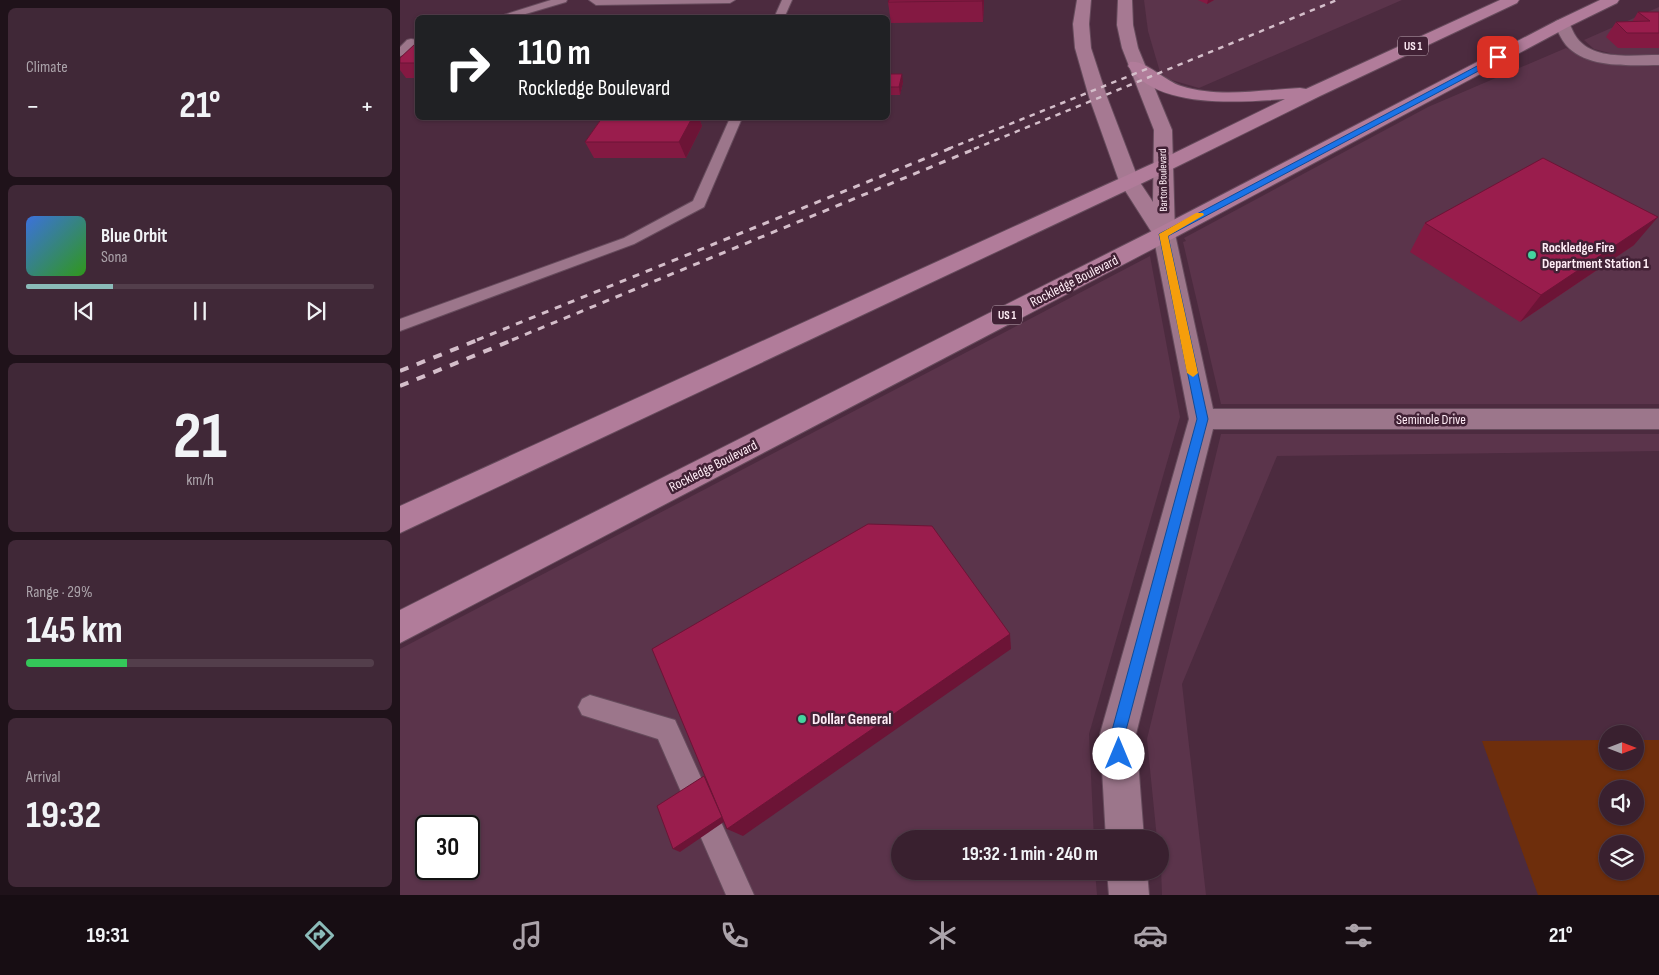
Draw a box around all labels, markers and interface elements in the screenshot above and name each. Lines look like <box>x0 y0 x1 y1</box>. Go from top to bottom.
text: 110 m <box>518 32 591 75</box>
icon: right <box>435 35 500 100</box>
road number: US 1 <box>1398 36 1428 56</box>
pin <box>1477 36 1519 78</box>
icon: arrive <box>1484 43 1512 71</box>
text: Climate <box>26 58 68 77</box>
text: Rockledge Boulevard <box>518 75 670 102</box>
text: 21° <box>179 83 221 128</box>
text: − <box>26 90 40 123</box>
text: + <box>360 90 374 123</box>
street label: Barton Boulevard <box>1156 148 1170 212</box>
text: Blue Orbit <box>101 225 167 248</box>
place label: Rockledge Fire Department Station 1 <box>1542 239 1649 272</box>
text: Sona <box>101 248 128 267</box>
marker: Rockledge Fire Department Station 1 <box>1526 249 1538 261</box>
street label: Rockledge Boulevard <box>1027 251 1121 311</box>
icon: previous <box>70 297 98 325</box>
icon: pause <box>186 297 214 325</box>
icon: next <box>302 297 330 325</box>
road number: US 1 <box>992 306 1022 324</box>
text: 21 <box>173 399 227 477</box>
street label: Seminole Drive <box>1396 411 1466 428</box>
street label: Rockledge Boulevard <box>666 436 760 496</box>
text: km/h <box>186 471 214 490</box>
text: Range · 29% <box>26 583 92 602</box>
text: 145 km <box>26 608 123 653</box>
place label: Dollar General <box>812 710 891 729</box>
marker: Dollar General <box>796 713 808 725</box>
north arrow <box>1599 725 1644 770</box>
map controls <box>1599 725 1644 880</box>
position arrow <box>1092 727 1144 779</box>
text: Arrival <box>26 768 60 787</box>
button: sound <box>1599 780 1644 825</box>
text: 19:32 <box>26 793 101 838</box>
speed limit sign: 30 <box>415 815 480 880</box>
button: layers <box>1599 835 1644 880</box>
text: 19:32 · 1 min · 240 m <box>962 843 1098 866</box>
icon: directions <box>302 918 337 953</box>
icon: music <box>510 918 545 953</box>
icon: phone <box>717 918 752 953</box>
icon: climate <box>925 918 960 953</box>
icon: car <box>1133 918 1168 953</box>
icon: filters <box>1341 918 1376 953</box>
text: 19:31 <box>86 922 129 949</box>
text: 21° <box>1549 922 1573 949</box>

